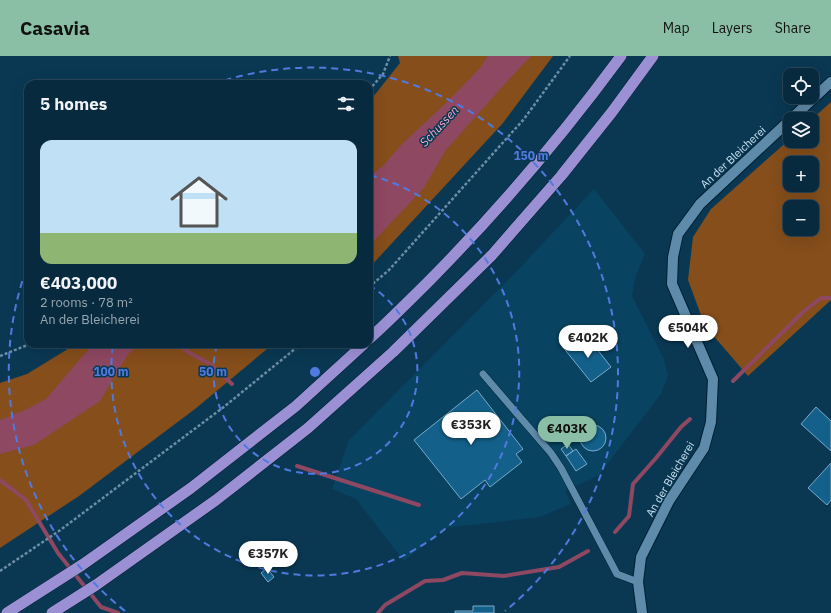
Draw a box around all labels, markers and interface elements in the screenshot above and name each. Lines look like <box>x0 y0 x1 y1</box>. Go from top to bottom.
text: Casavia <box>20 16 90 40</box>
text: Map <box>663 19 690 37</box>
text: Layers <box>712 19 753 37</box>
text: Share <box>775 19 811 37</box>
map controls <box>783 68 819 236</box>
button: locate <box>783 68 819 104</box>
text: 5 homes <box>40 93 107 115</box>
icon: filters <box>335 93 357 115</box>
water label: Schussen <box>416 102 462 150</box>
button: layers <box>783 112 819 148</box>
street label: An der Bleicherei <box>697 123 769 191</box>
text: 150 m <box>513 148 549 163</box>
button: + <box>783 156 819 192</box>
icon: home <box>163 166 235 238</box>
button: − <box>783 200 819 236</box>
text: €403,000 <box>40 272 117 294</box>
text: 2 rooms · 78 m² <box>40 294 133 311</box>
text: An der Bleicherei <box>40 311 140 328</box>
pin: €504K <box>660 315 716 349</box>
text: €504K <box>668 319 708 336</box>
pin: €402K <box>560 325 616 359</box>
text: €402K <box>568 329 608 346</box>
text: 100 m <box>93 364 129 379</box>
text: 50 m <box>199 364 227 379</box>
centre of rings <box>308 365 322 379</box>
pin: €353K <box>443 412 499 446</box>
text: €353K <box>451 416 491 433</box>
pin: €403K <box>539 416 595 450</box>
text: €403K <box>547 420 587 437</box>
street label: An der Bleicherei <box>643 439 697 519</box>
pin: €357K <box>240 541 296 575</box>
text: €357K <box>248 545 288 562</box>

